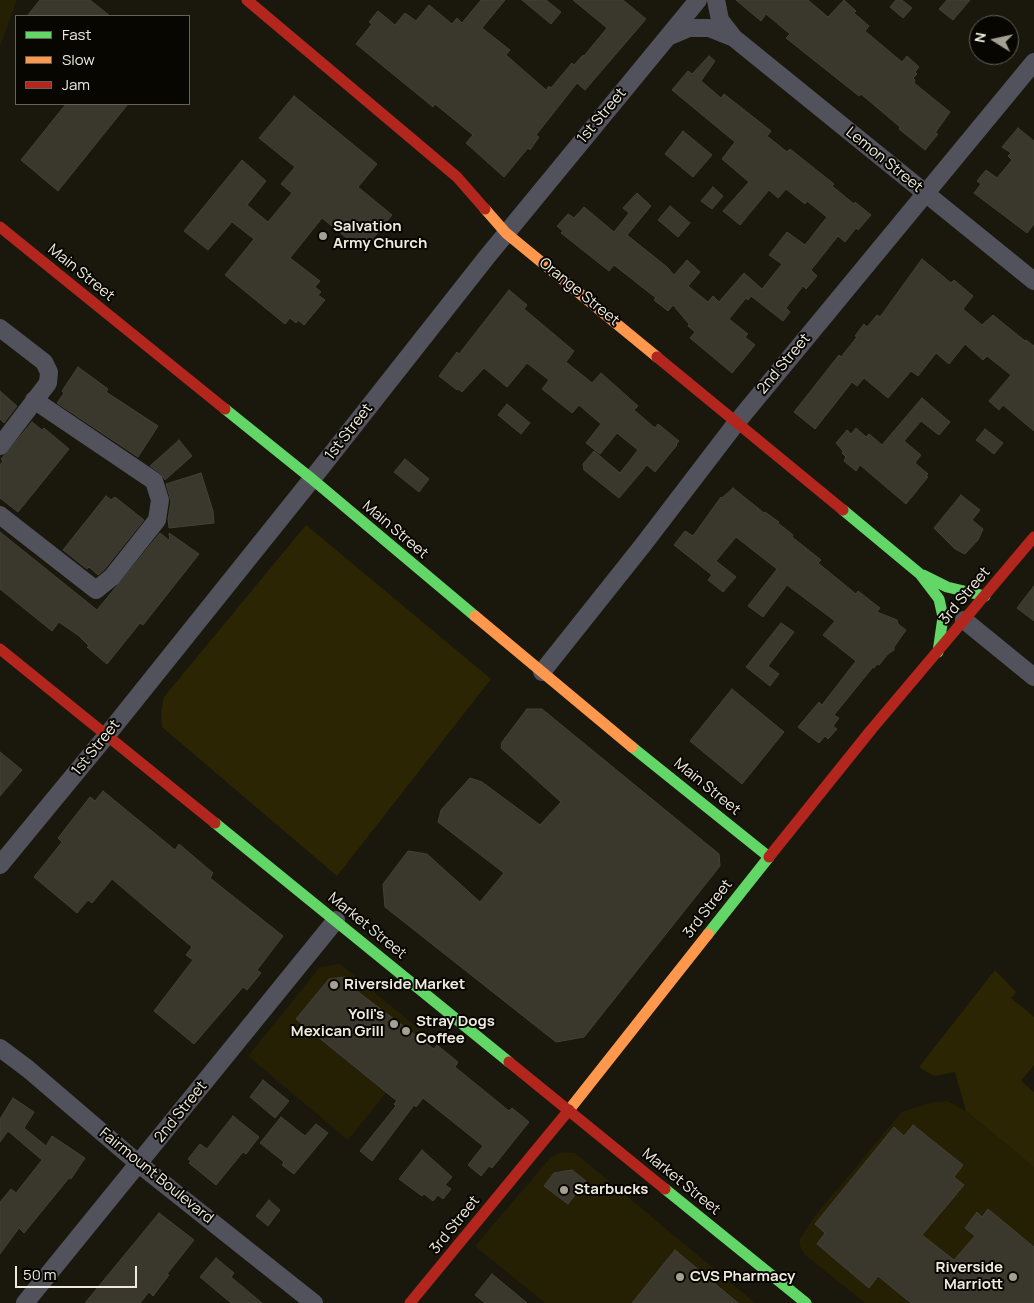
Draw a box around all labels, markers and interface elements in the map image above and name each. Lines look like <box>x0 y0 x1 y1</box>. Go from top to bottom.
legend <box>15 15 190 105</box>
north arrow <box>969 15 1019 65</box>
text: Fast <box>62 24 91 45</box>
text: N <box>969 31 990 44</box>
text: Slow <box>62 49 95 70</box>
text: Jam <box>62 74 90 95</box>
street label: 1st Street <box>574 85 630 147</box>
street label: Lemon Street <box>842 124 926 196</box>
place label: Salvation Army Church <box>333 218 427 253</box>
marker: Salvation Army Church <box>317 230 329 242</box>
street label: Main Street <box>44 241 118 305</box>
street label: Orange Street <box>535 254 623 330</box>
street label: 2nd Street <box>754 330 814 398</box>
street label: 1st Street <box>321 400 377 464</box>
street label: Main Street <box>358 497 432 563</box>
street label: 3rd Street <box>936 564 994 628</box>
street label: 1st Street <box>68 716 124 780</box>
street label: Main Street <box>670 755 744 819</box>
street label: 3rd Street <box>680 876 736 942</box>
street label: Market Street <box>324 889 410 963</box>
place label: Riverside Market <box>344 976 465 994</box>
marker: Riverside Market <box>328 979 340 991</box>
place label: Yoli's Mexican Grill <box>291 1006 384 1041</box>
place label: Stray Dogs Coffee <box>416 1013 495 1048</box>
marker: Yoli's Mexican Grill <box>388 1018 400 1030</box>
marker: Stray Dogs Coffee <box>400 1025 412 1037</box>
street label: 2nd Street <box>151 1078 211 1146</box>
street label: Fairmount Boulevard <box>95 1124 217 1228</box>
street label: Market Street <box>638 1145 724 1219</box>
place label: Starbucks <box>574 1181 648 1199</box>
marker: Starbucks <box>558 1184 570 1196</box>
street label: 3rd Street <box>426 1192 484 1258</box>
scale bar <box>18 1256 140 1288</box>
place label: Riverside Marriott <box>936 1259 1003 1294</box>
text: 50 m <box>23 1264 57 1285</box>
place label: CVS Pharmacy <box>690 1268 795 1286</box>
marker: CVS Pharmacy <box>674 1271 686 1283</box>
marker: Riverside Marriott <box>1007 1271 1019 1283</box>

